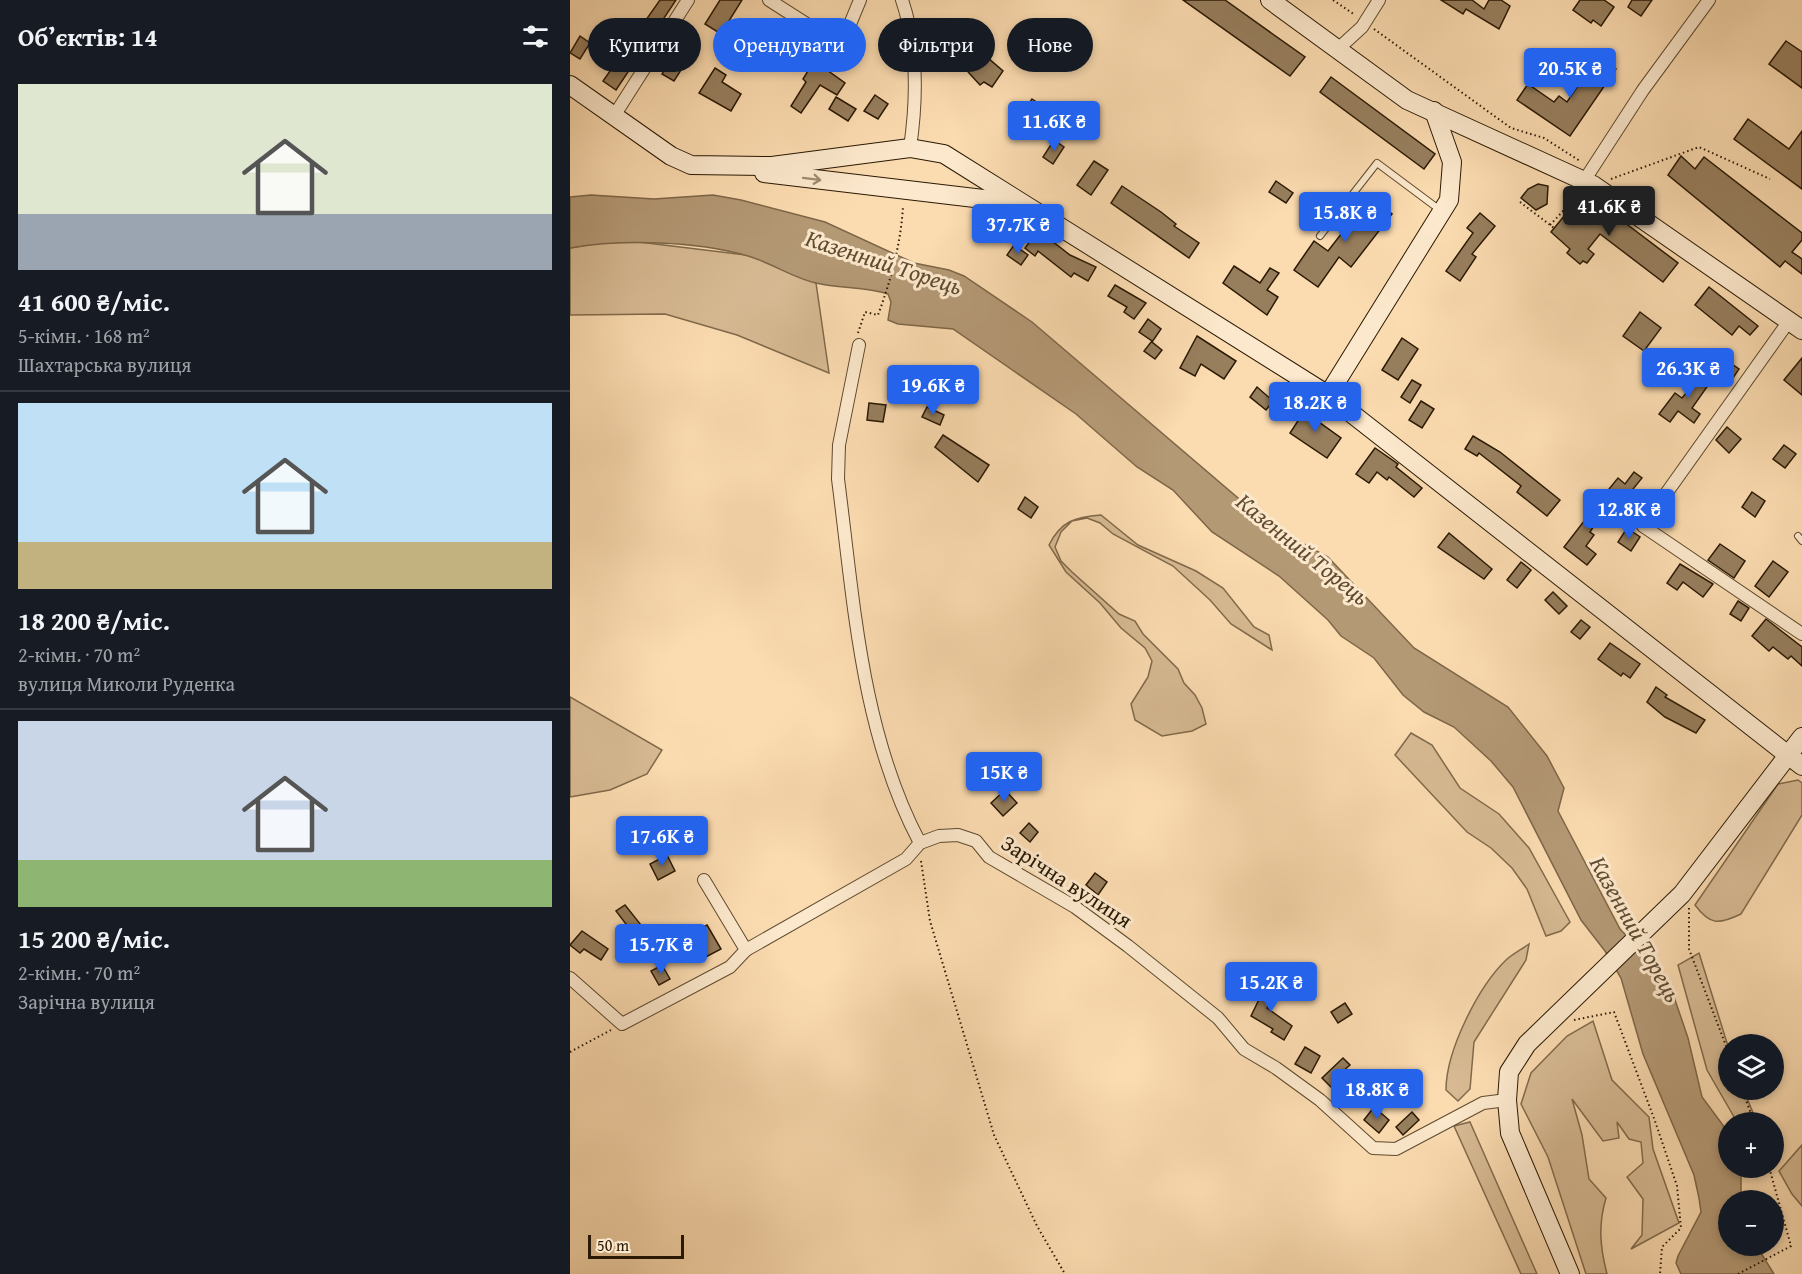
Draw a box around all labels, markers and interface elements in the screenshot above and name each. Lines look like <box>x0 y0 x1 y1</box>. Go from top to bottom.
text: Об’єктів: 14 <box>18 17 158 56</box>
chip: Купити <box>588 18 701 72</box>
chip: Орендувати <box>713 18 866 72</box>
chip: Фільтри <box>878 18 995 72</box>
chip: Нове <box>1007 18 1093 72</box>
icon: filters <box>519 20 552 53</box>
pin: 20.5K ₴ <box>1515 48 1625 99</box>
text: 20.5K ₴ <box>1538 53 1602 82</box>
pin: 11.6K ₴ <box>999 101 1109 152</box>
text: 11.6K ₴ <box>1022 106 1086 135</box>
icon: home <box>231 123 339 231</box>
one-way arrow <box>801 174 821 185</box>
pin: 41.6K ₴ <box>1554 186 1664 237</box>
text: 41.6K ₴ <box>1577 191 1641 220</box>
pin: 15.8K ₴ <box>1290 192 1400 243</box>
text: 15.8K ₴ <box>1313 197 1377 226</box>
pin: 37.7K ₴ <box>963 204 1073 255</box>
text: 37.7K ₴ <box>986 209 1050 238</box>
water label: Казенний Торець <box>801 220 967 304</box>
text: 41 600 ₴/міс. <box>18 282 170 321</box>
text: 5-кімн. · 168 m² <box>18 321 150 350</box>
pin: 26.3K ₴ <box>1633 348 1743 399</box>
text: Шахтарська вулиця <box>18 350 191 379</box>
text: 26.3K ₴ <box>1656 353 1720 382</box>
pin: 19.6K ₴ <box>878 365 988 416</box>
text: 19.6K ₴ <box>901 370 965 399</box>
pin: 18.2K ₴ <box>1260 382 1370 433</box>
text: 18.2K ₴ <box>1283 387 1347 416</box>
icon: home <box>231 442 339 550</box>
water label: Казенний Торець <box>1229 484 1377 614</box>
pin: 12.8K ₴ <box>1574 489 1684 540</box>
text: 12.8K ₴ <box>1597 494 1661 523</box>
text: 18 200 ₴/міс. <box>18 601 170 640</box>
text: 2-кімн. · 70 m² <box>18 640 140 669</box>
text: вулиця Миколи Руденка <box>18 669 235 698</box>
pin: 15K ₴ <box>962 752 1046 803</box>
text: 15K ₴ <box>980 757 1028 786</box>
icon: home <box>231 760 339 868</box>
pin: 17.6K ₴ <box>607 816 717 867</box>
text: 17.6K ₴ <box>630 821 694 850</box>
street label: Зарічна вулиця <box>995 827 1139 935</box>
water label: Казенний Торець <box>1581 849 1691 1009</box>
text: 15 200 ₴/міс. <box>18 919 170 958</box>
pin: 15.7K ₴ <box>606 924 716 975</box>
text: 15.7K ₴ <box>629 929 693 958</box>
text: 2-кімн. · 70 m² <box>18 958 140 987</box>
pin: 15.2K ₴ <box>1216 962 1326 1013</box>
text: 15.2K ₴ <box>1239 967 1303 996</box>
text: Зарічна вулиця <box>18 987 155 1016</box>
map controls <box>1718 1034 1784 1256</box>
button: layers <box>1718 1034 1784 1100</box>
pin: 18.8K ₴ <box>1322 1069 1432 1120</box>
text: 18.8K ₴ <box>1345 1074 1409 1103</box>
button: + <box>1718 1112 1784 1178</box>
button: − <box>1718 1190 1784 1256</box>
scale bar <box>588 1232 684 1260</box>
text: 50 m <box>597 1233 629 1257</box>

